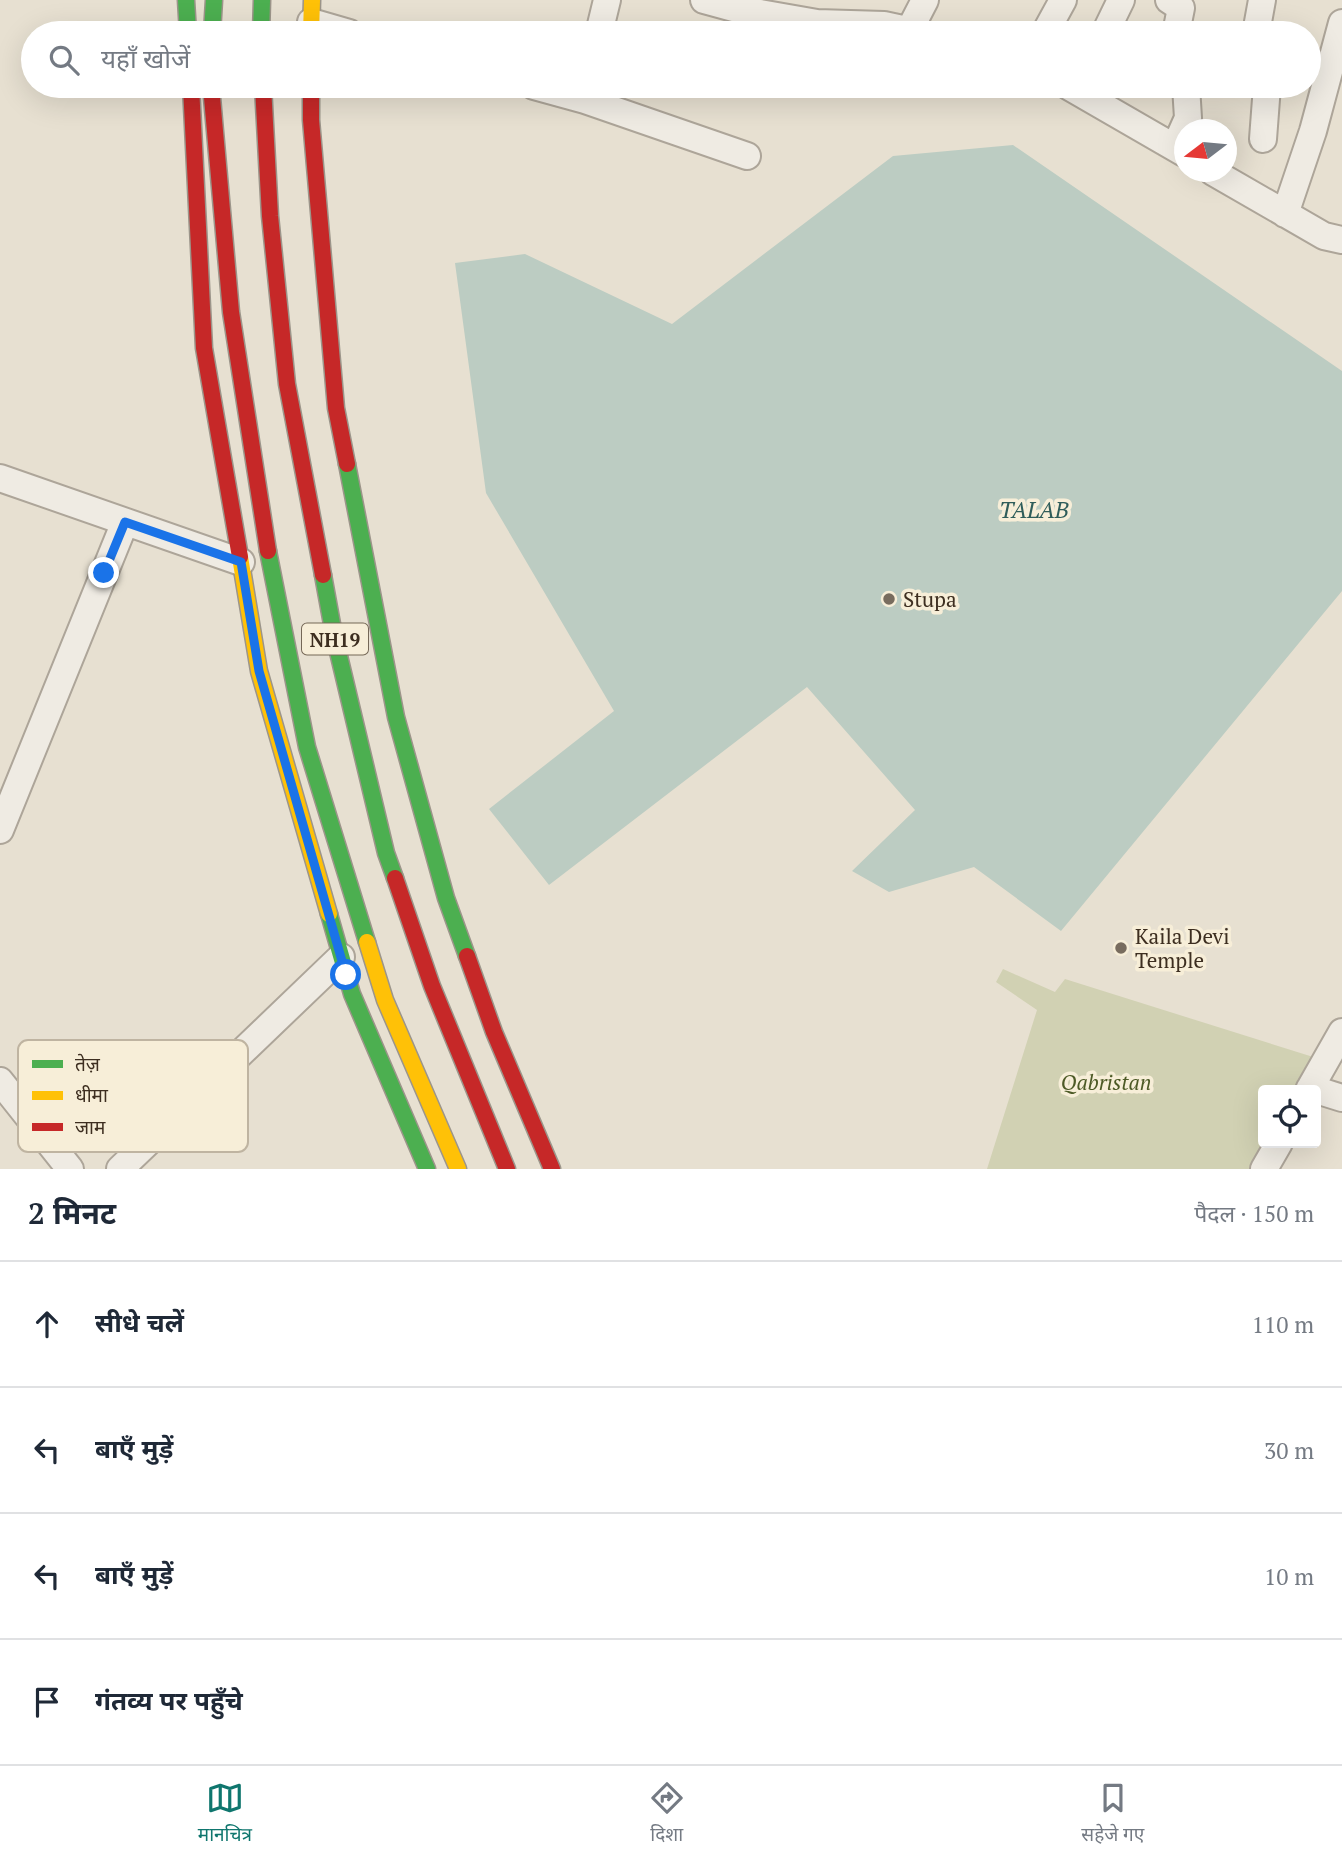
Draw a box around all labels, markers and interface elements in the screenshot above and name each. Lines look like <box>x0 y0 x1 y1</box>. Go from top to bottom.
search box <box>21 21 1321 98</box>
icon: search <box>45 41 83 79</box>
text: यहाँ खोजें <box>101 41 190 75</box>
north arrow <box>1174 119 1237 182</box>
water label: TALAB <box>999 494 1069 525</box>
route end <box>88 557 119 588</box>
place label: Stupa <box>903 585 957 613</box>
marker: Stupa <box>881 591 897 607</box>
road number: NH19 <box>302 624 368 654</box>
place label: Kaila Devi Temple <box>1135 922 1230 974</box>
marker: Kaila Devi Temple <box>1113 940 1129 956</box>
route start <box>330 959 361 990</box>
legend <box>18 1040 248 1152</box>
text: तेज़ <box>75 1051 101 1076</box>
park label: Qabristan <box>1061 1068 1151 1096</box>
text: धीमा <box>75 1082 109 1107</box>
map controls <box>1258 1085 1321 1148</box>
button: locate <box>1258 1085 1321 1148</box>
text: जाम <box>75 1114 106 1139</box>
text: 2 मिनट <box>28 1193 116 1233</box>
text: पैदल · 150 m <box>1194 1198 1314 1229</box>
icon: ahead <box>28 1305 66 1343</box>
text: सीधे चलें <box>95 1305 184 1339</box>
text: 110 m <box>1252 1309 1314 1340</box>
icon: left <box>28 1431 66 1469</box>
text: बाएँ मुड़ें <box>95 1431 173 1465</box>
text: 30 m <box>1264 1435 1314 1466</box>
icon: left <box>28 1557 66 1595</box>
text: बाएँ मुड़ें <box>95 1557 173 1591</box>
text: 10 m <box>1264 1561 1314 1592</box>
icon: arrive <box>28 1683 66 1721</box>
text: गंतव्य पर पहुँचे <box>95 1683 243 1717</box>
tab: मानचित्र <box>198 1779 252 1849</box>
tab: दिशा <box>648 1779 686 1849</box>
tab: सहेजे गए <box>1081 1779 1144 1849</box>

